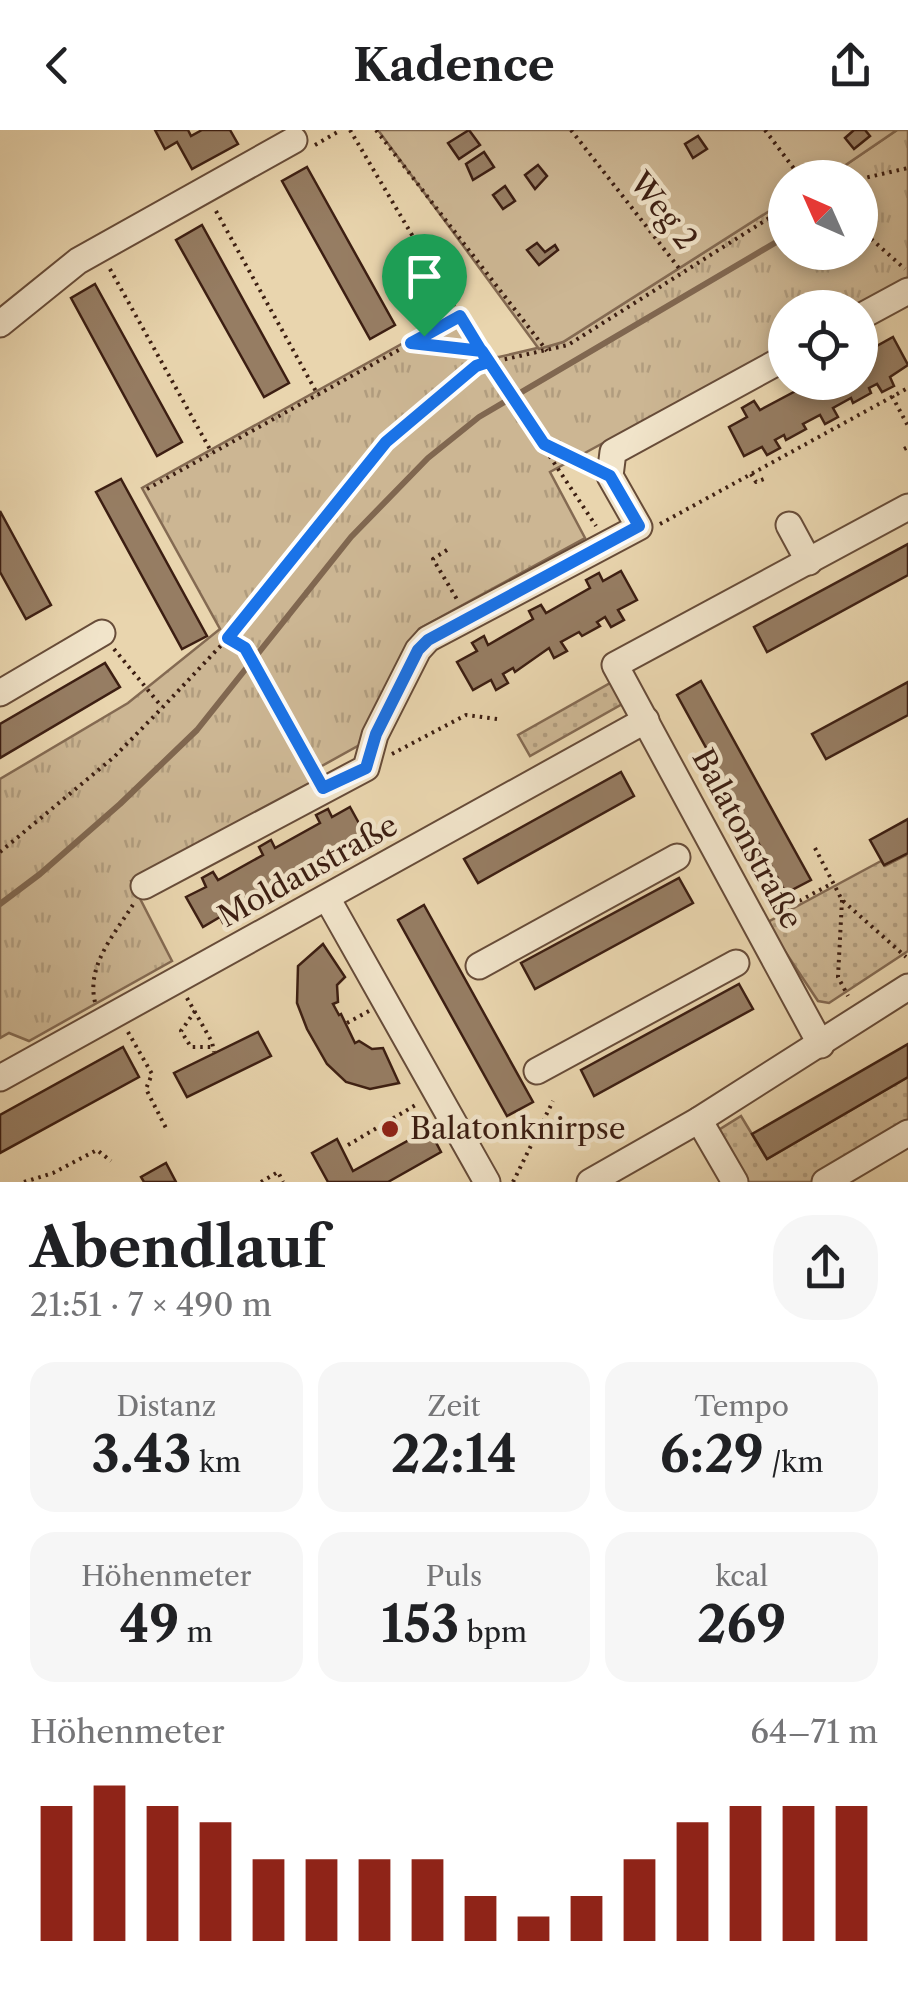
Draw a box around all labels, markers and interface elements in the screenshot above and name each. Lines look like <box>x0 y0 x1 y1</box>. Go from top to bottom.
text: Kadence <box>353 37 555 93</box>
icon: back <box>30 38 85 93</box>
icon: share <box>823 38 878 93</box>
north arrow <box>768 160 878 270</box>
map controls <box>768 160 878 400</box>
street label: Weg 2 <box>621 164 705 257</box>
pin <box>382 234 467 337</box>
icon: arrive <box>397 249 452 304</box>
button: locate <box>768 290 878 400</box>
street label: Balatonstraße <box>684 742 810 935</box>
street label: Moldaustraße <box>212 806 404 935</box>
place label: Balatonknirpse <box>410 1110 626 1147</box>
marker: Balatonknirpse <box>379 1118 401 1140</box>
text: Abendlauf <box>30 1214 326 1281</box>
button: share <box>773 1215 878 1320</box>
text: 21:51 · 7 × 490 m <box>30 1285 272 1324</box>
text: Distanz <box>116 1389 216 1423</box>
text: Zeit <box>427 1389 481 1423</box>
text: Tempo <box>694 1389 789 1423</box>
text: 3.43 <box>91 1423 191 1485</box>
text: 22:14 <box>391 1423 517 1485</box>
text: 6:29 <box>660 1423 764 1485</box>
text: km <box>191 1445 241 1479</box>
text: /km <box>764 1445 824 1479</box>
text: Höhenmeter <box>81 1559 252 1593</box>
text: Puls <box>426 1559 482 1593</box>
text: kcal <box>715 1559 768 1593</box>
text: 49 <box>120 1593 179 1655</box>
text: 153 <box>381 1593 459 1655</box>
text: 269 <box>697 1593 786 1655</box>
text: m <box>179 1615 213 1649</box>
text: bpm <box>459 1615 527 1649</box>
text: Höhenmeter <box>30 1712 225 1751</box>
text: 64–71 m <box>750 1712 878 1751</box>

